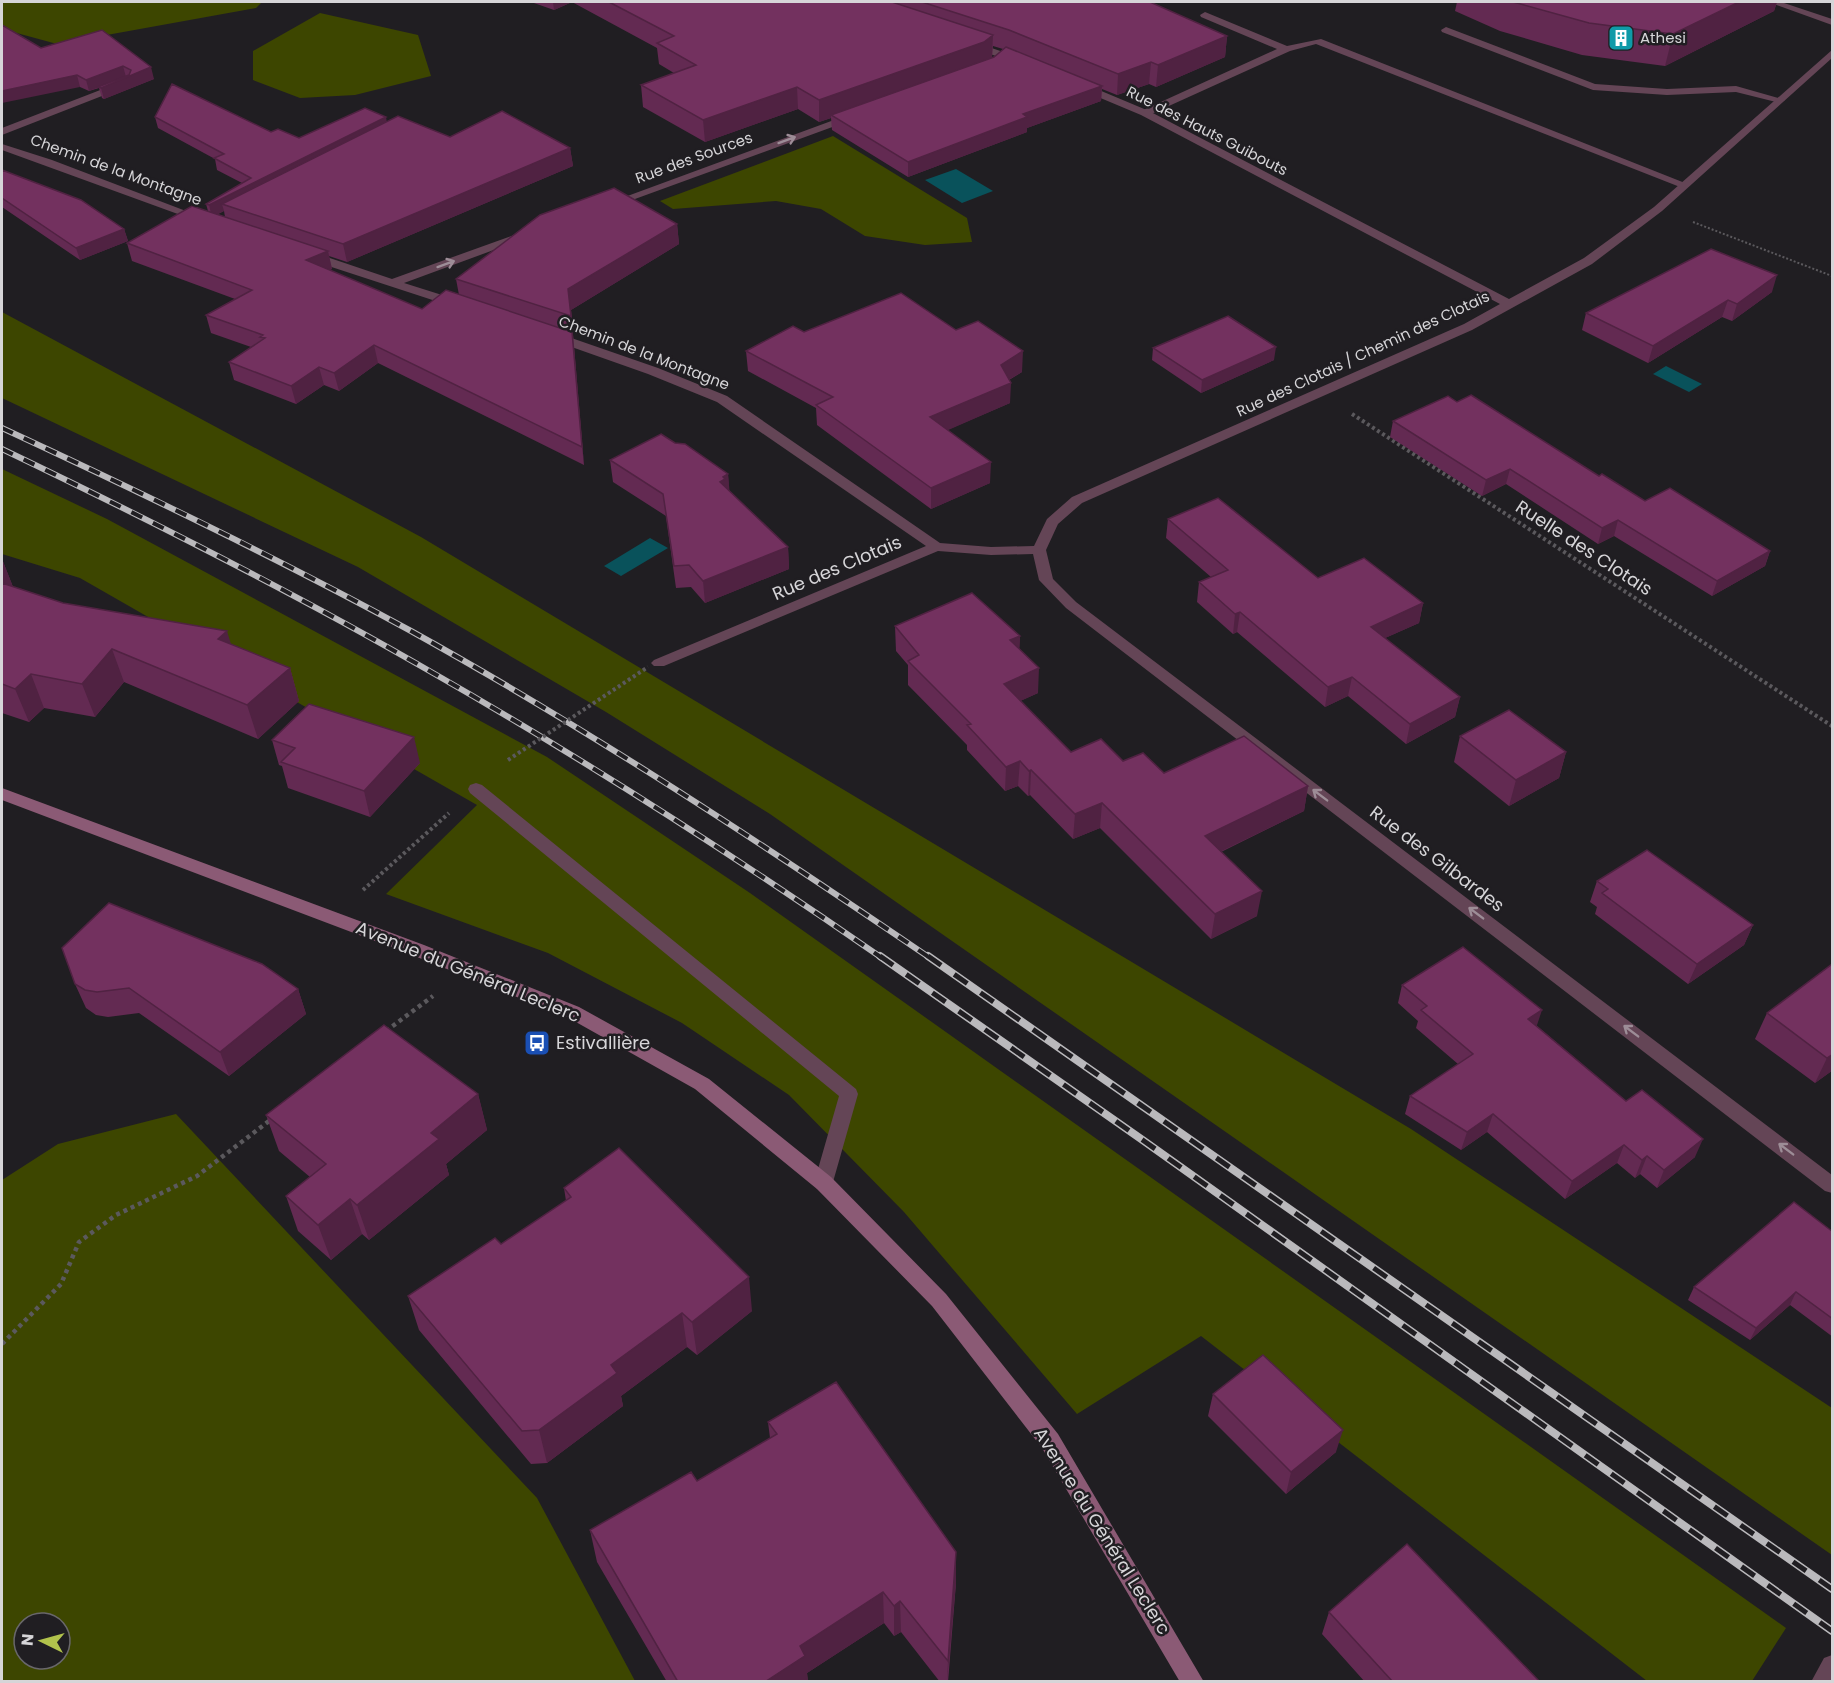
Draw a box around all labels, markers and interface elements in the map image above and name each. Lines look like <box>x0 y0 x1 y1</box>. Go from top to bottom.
building icon: Athesi <box>1606 23 1636 53</box>
place label: Athesi <box>1640 27 1686 48</box>
street label: Rue des Hauts Guibouts <box>1123 81 1292 180</box>
street label: Rue des Sources <box>632 127 755 188</box>
street label: Chemin de la Montagne <box>27 129 205 210</box>
one-way arrow <box>777 134 796 145</box>
one-way arrow <box>436 257 455 268</box>
street label: Rue des Clotais / Chemin des Clotais <box>1233 285 1493 422</box>
street label: Chemin de la Montagne <box>556 310 733 395</box>
street label: Ruelle des Clotais <box>1511 494 1657 601</box>
street label: Rue des Clotais <box>768 529 905 606</box>
one-way arrow <box>1313 788 1329 801</box>
street label: Rue des Gilbardes <box>1365 800 1510 918</box>
one-way arrow <box>1468 907 1484 919</box>
street label: Avenue du Général Leclerc <box>352 915 584 1028</box>
one-way arrow <box>1623 1025 1639 1037</box>
bus stop icon: Estivallière <box>522 1028 552 1058</box>
place label: Estivallière <box>556 1030 650 1055</box>
one-way arrow <box>1778 1143 1794 1156</box>
street label: Avenue du Général Leclerc <box>1028 1422 1177 1639</box>
north arrow <box>12 1611 72 1671</box>
text: N <box>16 1633 40 1647</box>

